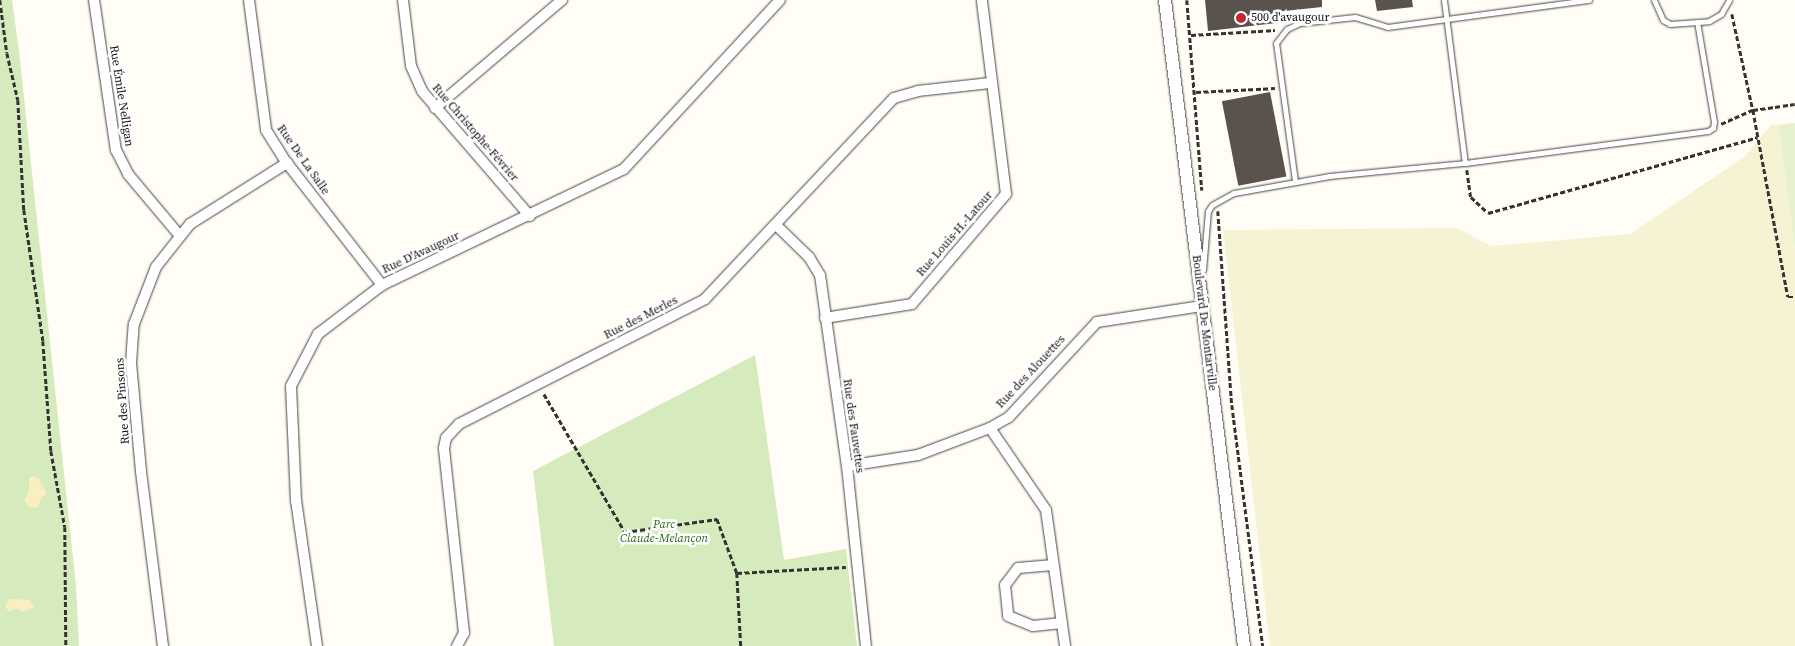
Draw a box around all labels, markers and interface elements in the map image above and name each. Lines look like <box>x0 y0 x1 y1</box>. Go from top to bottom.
place label: 500 d'avaugour <box>1251 11 1330 25</box>
marker: 500 d'avaugour <box>1235 12 1247 24</box>
street label: Rue Émile Nelligan <box>106 44 136 148</box>
street label: Rue Christophe-Février <box>429 81 521 185</box>
street label: Rue De La Salle <box>273 122 333 198</box>
street label: Rue Louis-H.-Latour <box>914 188 996 280</box>
street label: Rue D'Avaugour <box>380 229 462 277</box>
street label: Boulevard De Montarville <box>1189 254 1219 392</box>
street label: Rue des Merles <box>602 293 680 343</box>
street label: Rue des Alouettes <box>993 332 1069 412</box>
street label: Rue des Pinsons <box>113 357 133 445</box>
street label: Rue des Fauvettes <box>839 378 867 474</box>
park label: Parc Claude-Melançon <box>620 518 708 546</box>

